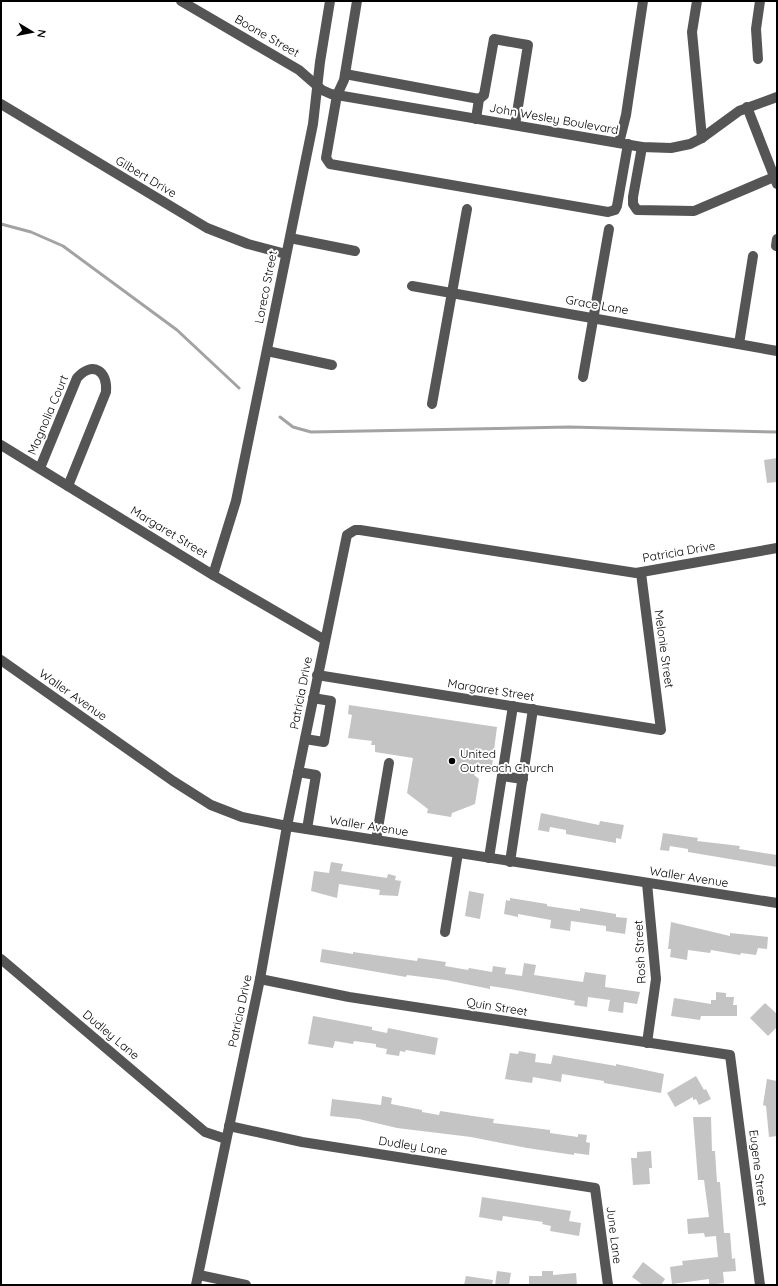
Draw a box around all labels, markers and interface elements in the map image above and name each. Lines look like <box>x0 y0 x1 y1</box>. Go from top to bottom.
street label: Boone Street <box>232 11 302 60</box>
north arrow <box>12 12 52 52</box>
text: N <box>34 29 49 39</box>
street label: John Wesley Boulevard <box>488 100 620 137</box>
street label: Gilbert Drive <box>113 152 180 201</box>
street label: Loreco Street <box>251 249 280 325</box>
street label: Grace Lane <box>564 292 630 317</box>
street label: Magnolia Court <box>24 373 71 457</box>
street label: Margaret Street <box>128 503 211 561</box>
street label: Patricia Drive <box>641 538 717 565</box>
street label: Melonie Street <box>652 609 677 689</box>
street label: Patricia Drive <box>286 655 315 731</box>
street label: Waller Avenue <box>36 666 110 724</box>
street label: Margaret Street <box>447 675 536 704</box>
place label: United Outreach Church <box>460 746 554 775</box>
marker: United Outreach Church <box>447 756 457 766</box>
street label: Waller Avenue <box>328 812 410 839</box>
street label: Waller Avenue <box>648 863 730 890</box>
street label: Rosh Street <box>630 920 649 984</box>
street label: Patricia Drive <box>224 973 255 1049</box>
street label: Quin Street <box>465 994 529 1019</box>
street label: Dudley Lane <box>80 1007 143 1063</box>
street label: Eugene Street <box>746 1129 771 1207</box>
street label: Dudley Lane <box>378 1133 449 1158</box>
street label: June Lane <box>604 1205 626 1265</box>

